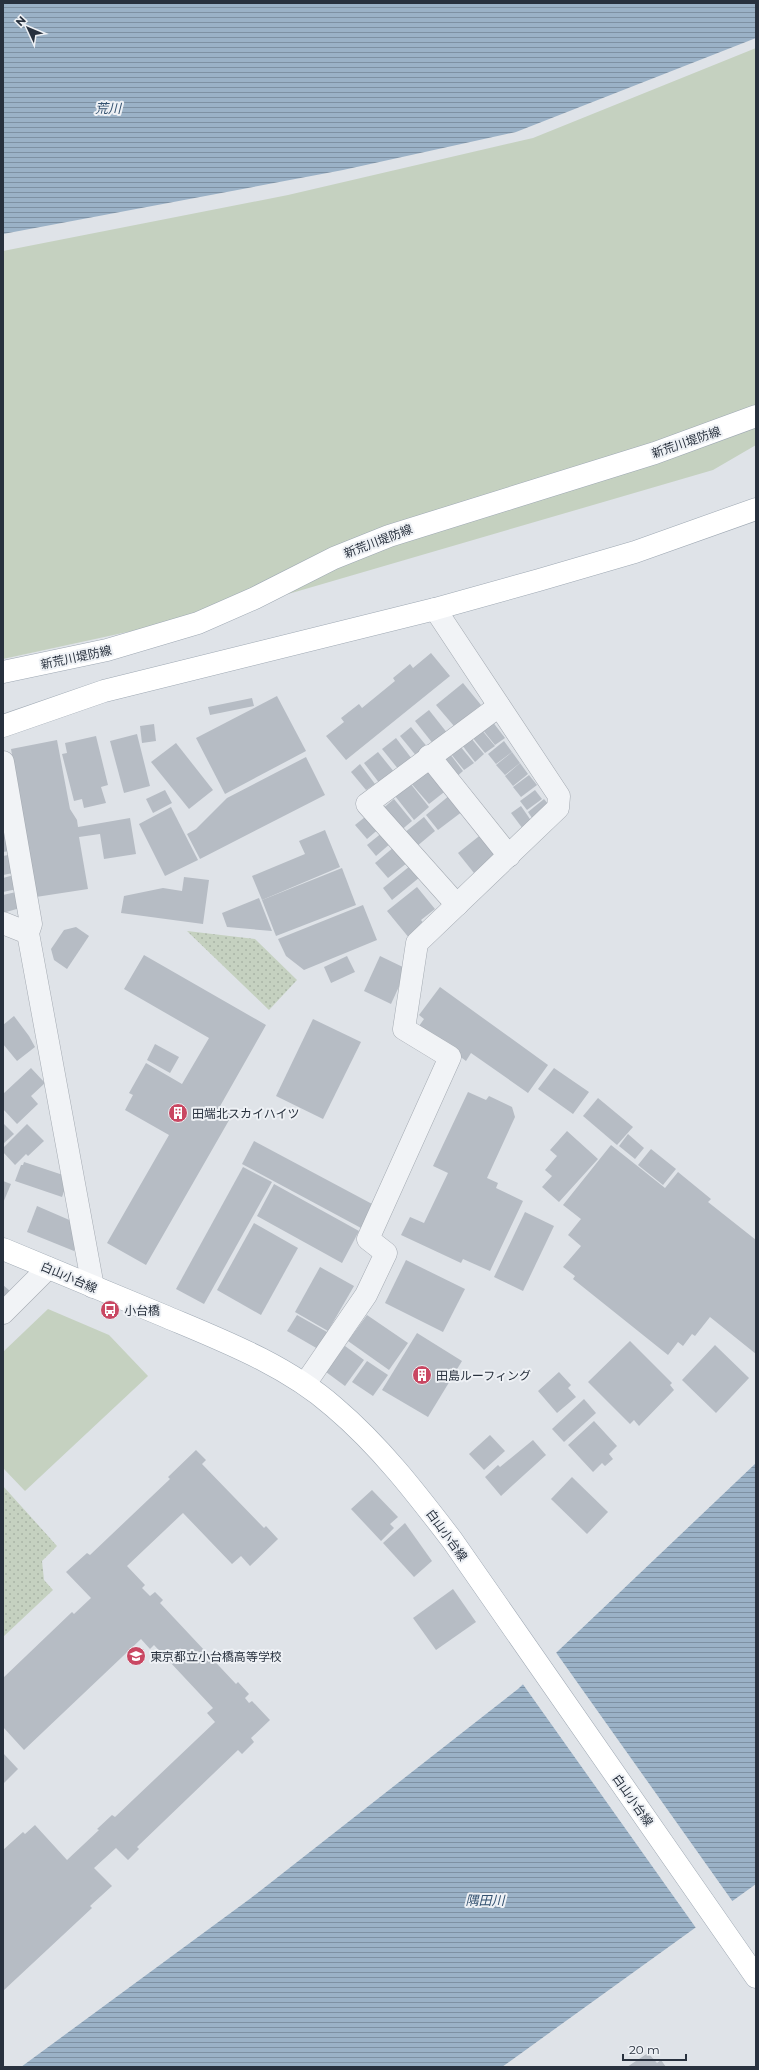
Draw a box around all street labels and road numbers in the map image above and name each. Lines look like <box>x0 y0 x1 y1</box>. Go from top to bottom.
street label: 新荒川堤防線 <box>650 423 722 461</box>
street label: 新荒川堤防線 <box>342 521 414 561</box>
street label: 新荒川堤防線 <box>39 642 113 672</box>
street label: 白山小台線 <box>38 1258 100 1296</box>
street label: 白山小台線 <box>423 1506 471 1564</box>
street label: 白山小台線 <box>610 1771 656 1829</box>

